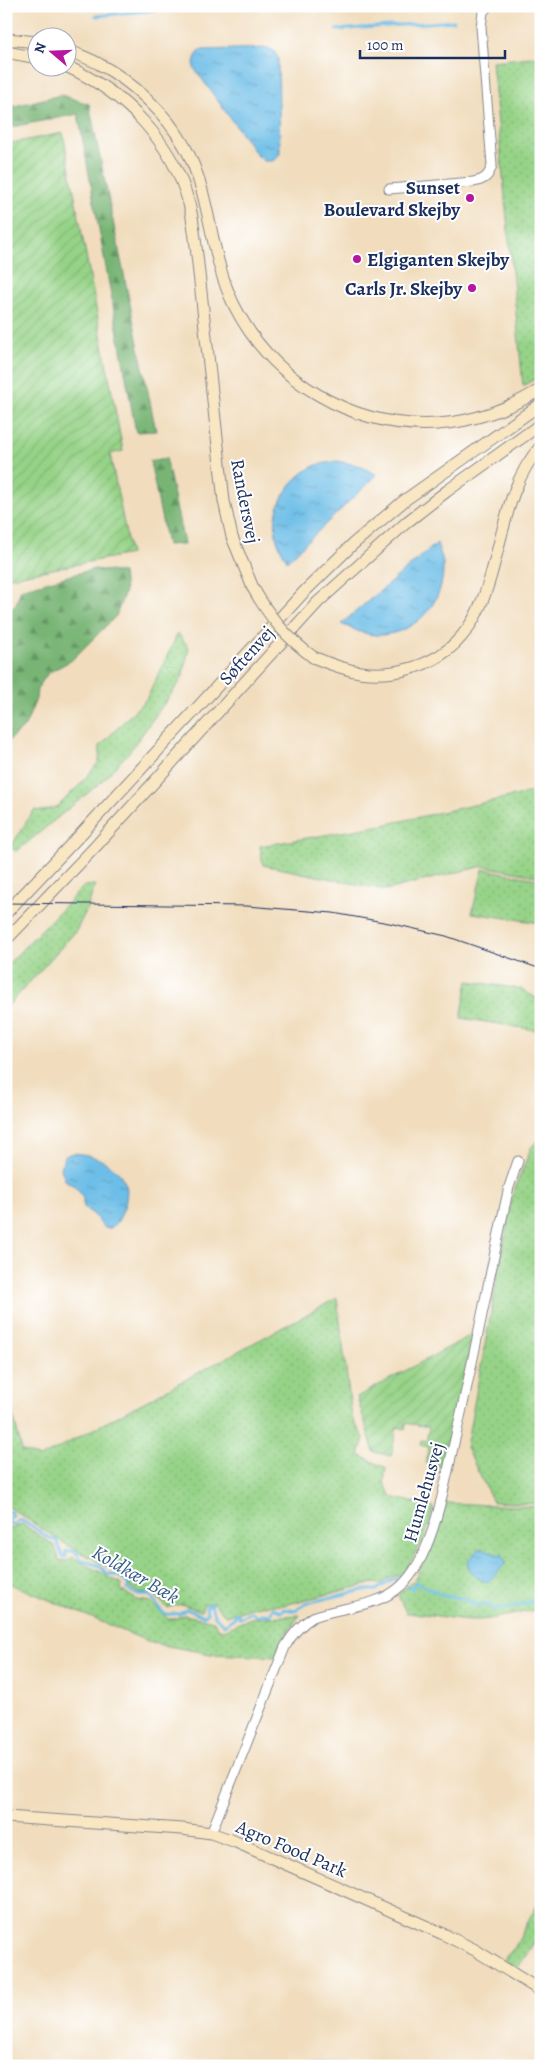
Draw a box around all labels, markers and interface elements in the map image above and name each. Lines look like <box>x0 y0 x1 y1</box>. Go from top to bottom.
north arrow <box>28 28 78 78</box>
scale bar <box>360 28 504 60</box>
text: 100 m <box>367 35 404 55</box>
text: N <box>30 40 51 56</box>
place label: Sunset Boulevard Skejby <box>323 175 461 223</box>
marker: Sunset Boulevard Skejby <box>464 192 476 204</box>
place label: Elgiganten Skejby <box>367 247 510 273</box>
marker: Elgiganten Skejby <box>351 253 363 265</box>
place label: Carls Jr. Skejby <box>345 276 463 302</box>
marker: Carls Jr. Skejby <box>466 282 478 294</box>
street label: Randersvej <box>224 457 266 546</box>
street label: Søftenvej <box>213 620 280 691</box>
street label: Humlehusvej <box>397 1439 451 1545</box>
water label: Koldkær Bæk <box>87 1539 184 1610</box>
street label: Agro Food Park <box>231 1813 352 1884</box>

